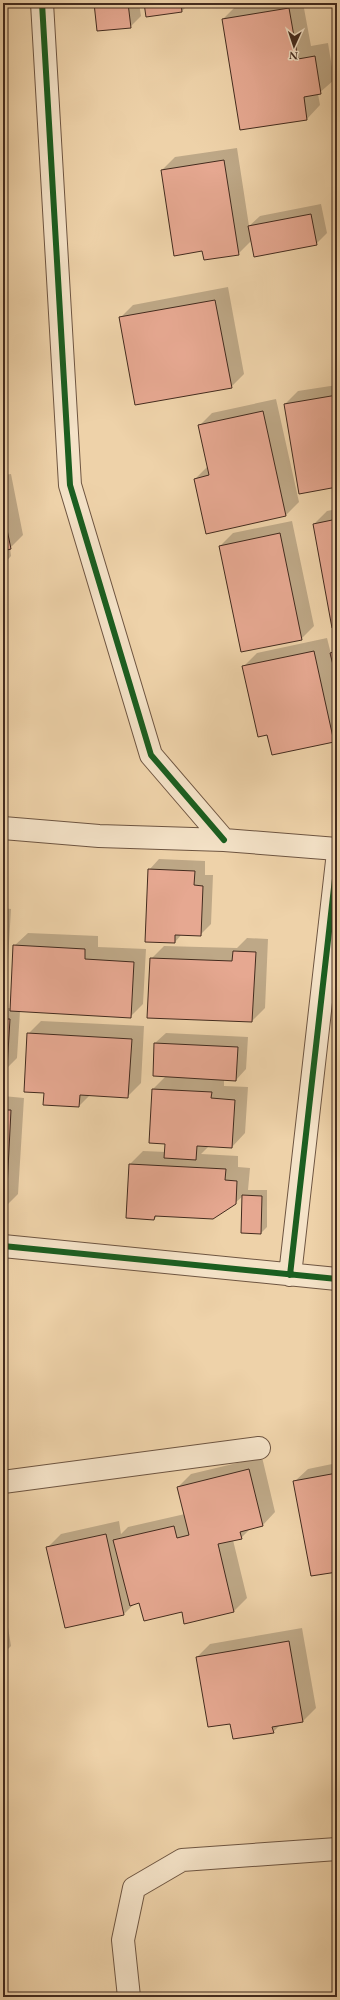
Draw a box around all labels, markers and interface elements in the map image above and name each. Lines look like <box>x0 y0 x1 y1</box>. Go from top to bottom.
north arrow <box>274 26 314 66</box>
text: N <box>289 49 298 63</box>

